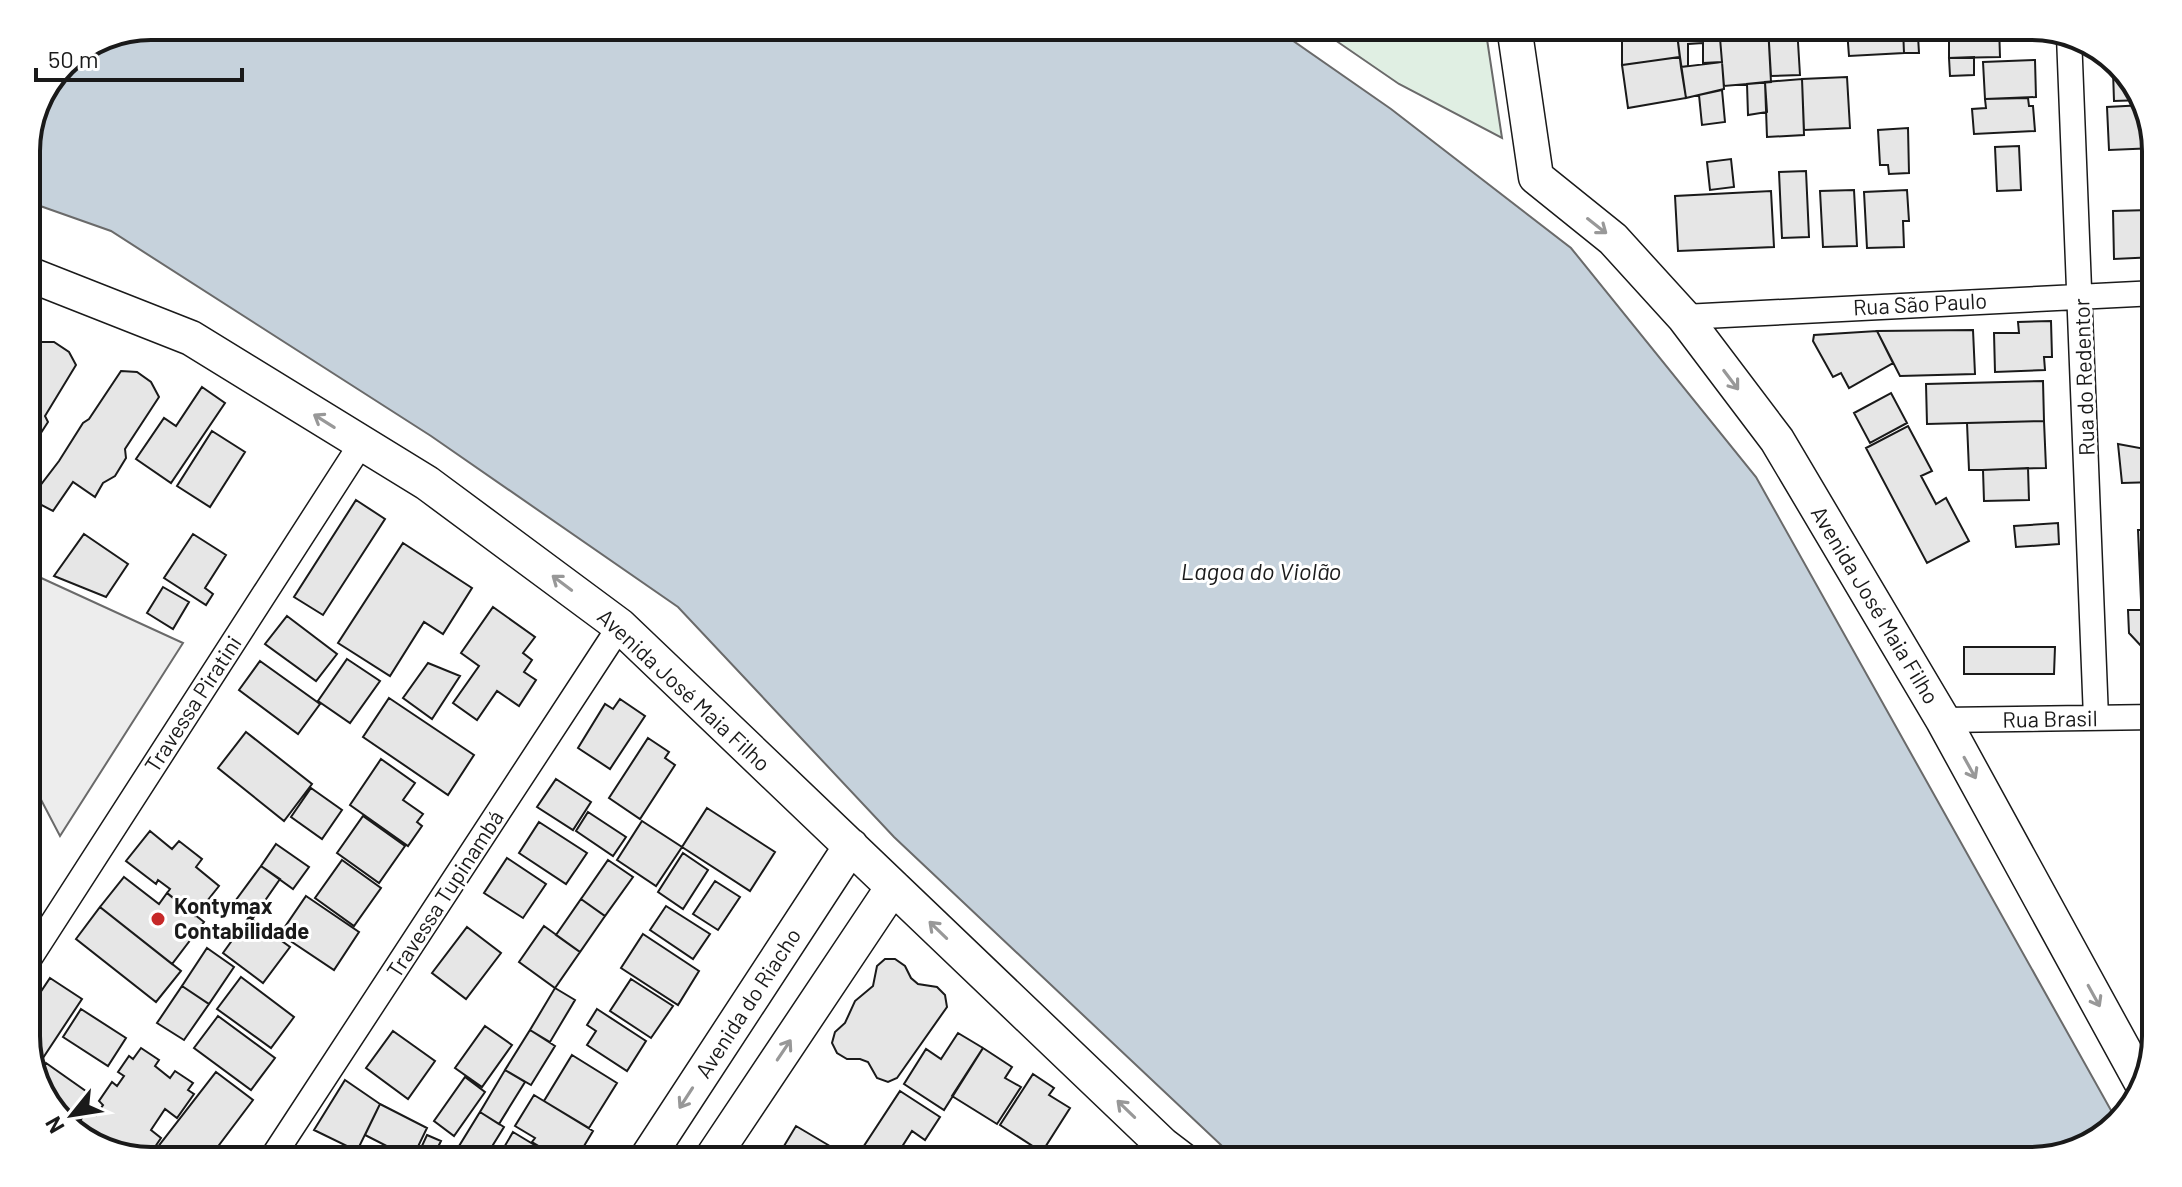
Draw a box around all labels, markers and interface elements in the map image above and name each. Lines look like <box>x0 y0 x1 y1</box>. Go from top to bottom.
scale bar <box>36 32 242 82</box>
text: 50 m <box>48 44 99 73</box>
one-way arrow <box>1586 217 1607 235</box>
street label: Rua São Paulo <box>1852 287 1988 319</box>
street label: Rua do Redentor <box>2067 298 2099 456</box>
one-way arrow <box>1723 369 1740 390</box>
one-way arrow <box>313 413 336 429</box>
street label: Avenida José Maia Filho <box>1806 501 1945 708</box>
water label: Lagoa do Violão <box>1181 556 1341 585</box>
one-way arrow <box>552 575 573 592</box>
street label: Avenida José Maia Filho <box>593 603 776 776</box>
street label: Travessa Piratini <box>138 630 246 777</box>
street label: Rua Brasil <box>2002 704 2098 732</box>
one-way arrow <box>1962 756 1978 779</box>
street label: Travessa Tupinambá <box>380 805 508 982</box>
place label: Kontymax Contabilidade <box>174 892 309 943</box>
marker: Kontymax Contabilidade <box>149 910 167 928</box>
one-way arrow <box>929 921 948 940</box>
street label: Avenida do Riacho <box>689 923 805 1082</box>
one-way arrow <box>2087 984 2103 1008</box>
one-way arrow <box>776 1039 793 1061</box>
north arrow <box>32 1075 112 1155</box>
one-way arrow <box>677 1087 694 1109</box>
one-way arrow <box>1116 1100 1136 1119</box>
text: N <box>39 1113 69 1138</box>

